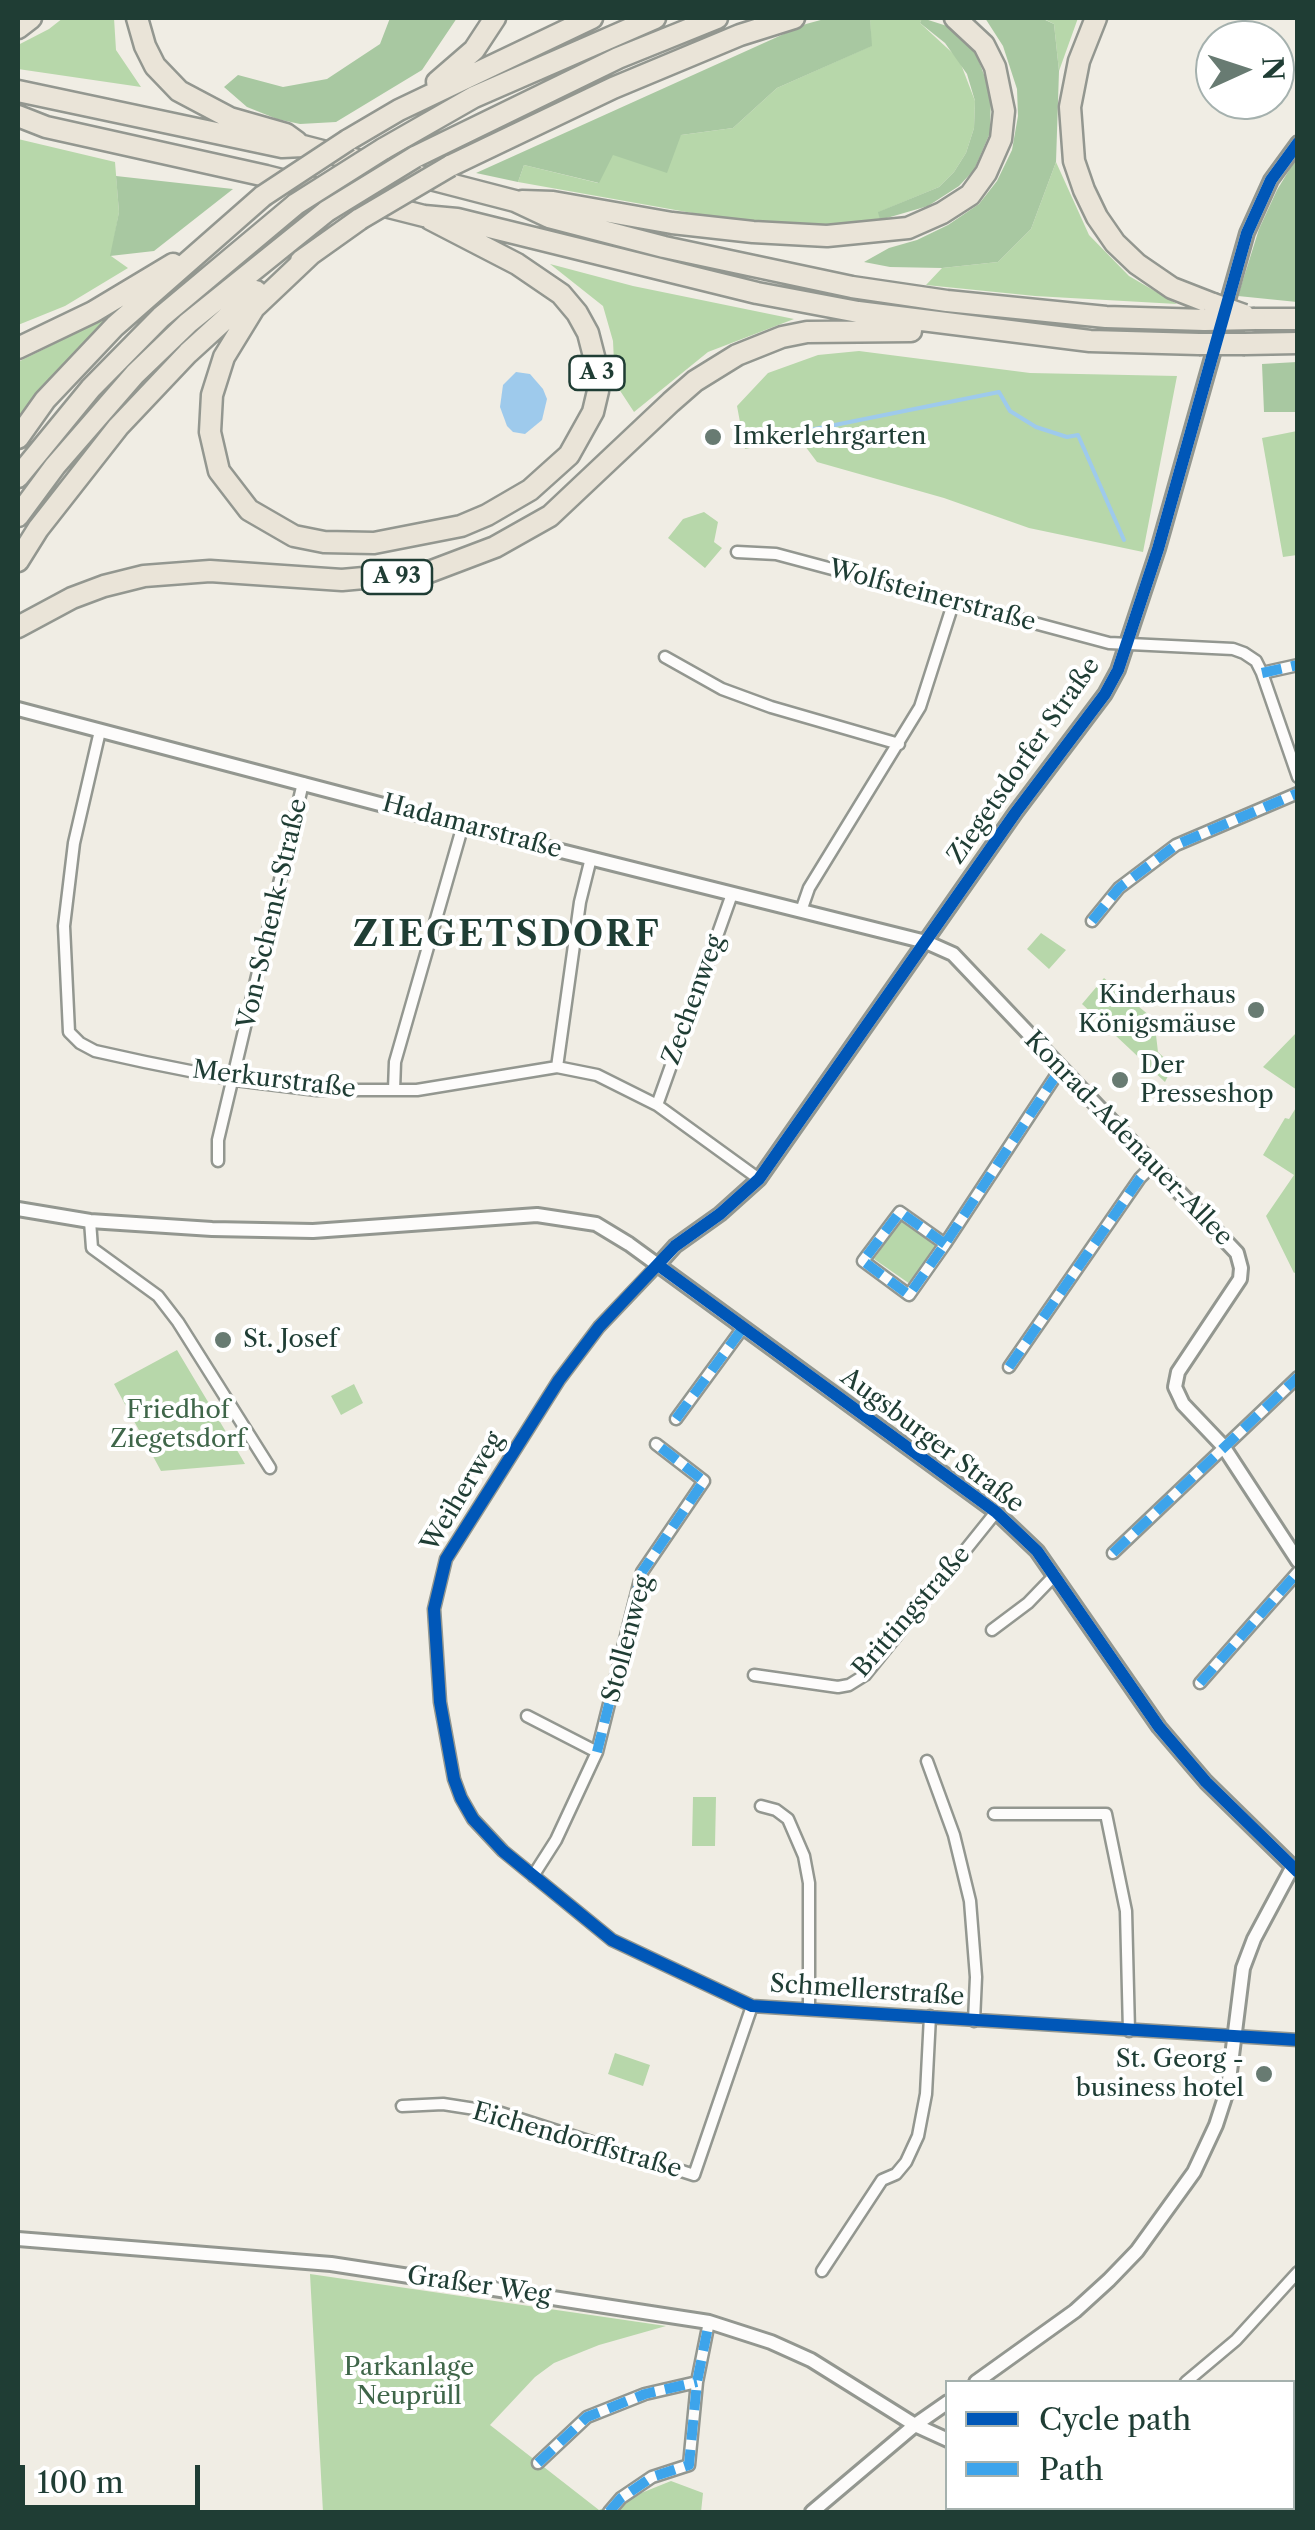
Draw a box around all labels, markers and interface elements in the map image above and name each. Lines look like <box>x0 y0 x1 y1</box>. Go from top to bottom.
north arrow <box>1195 20 1295 120</box>
text: N <box>1255 55 1291 82</box>
road number: A 3 <box>570 356 624 390</box>
place label: Imkerlehrgarten <box>733 422 926 452</box>
marker: Imkerlehrgarten <box>702 426 724 448</box>
street label: Wolfsteinerstraße <box>825 554 1039 638</box>
road number: A 93 <box>362 560 432 594</box>
street label: Ziegetsdorfer Straße <box>941 652 1107 870</box>
street label: Hadamarstraße <box>379 789 565 865</box>
street label: Von-Schenk-Straße <box>232 796 314 1032</box>
district label: ZIEGETSDORF <box>353 915 661 957</box>
street label: Zechenweg <box>657 931 731 1069</box>
place label: Kinderhaus Königsmäuse <box>1078 981 1236 1040</box>
marker: Kinderhaus Königsmäuse <box>1245 999 1267 1021</box>
street label: Konrad-Adenauer-Allee <box>1018 1025 1238 1253</box>
place label: Der Presseshop <box>1140 1051 1274 1110</box>
street label: Merkurstraße <box>191 1055 357 1105</box>
marker: Der Presseshop <box>1109 1069 1131 1091</box>
place label: St. Josef <box>243 1325 338 1355</box>
marker: St. Josef <box>212 1329 234 1351</box>
street label: Augsburger Straße <box>834 1362 1030 1520</box>
park label: Friedhof Ziegetsdorf <box>110 1396 246 1455</box>
street label: Weiherweg <box>416 1427 510 1557</box>
street label: Brittingstraße <box>847 1540 977 1684</box>
street label: Stollenweg <box>597 1572 659 1706</box>
street label: Schmellerstraße <box>769 1969 965 2013</box>
place label: St. Georg - business hotel <box>1076 2045 1244 2104</box>
marker: St. Georg - business hotel <box>1253 2063 1275 2085</box>
street label: Eichendorffstraße <box>469 2097 685 2185</box>
street label: Graßer Weg <box>405 2261 553 2311</box>
park label: Parkanlage Neuprüll <box>344 2353 474 2412</box>
legend <box>945 2380 1295 2510</box>
text: Cycle path <box>1039 2401 1191 2438</box>
scale bar <box>25 2445 205 2507</box>
text: Path <box>1039 2451 1104 2488</box>
text: 100 m <box>37 2464 124 2501</box>

